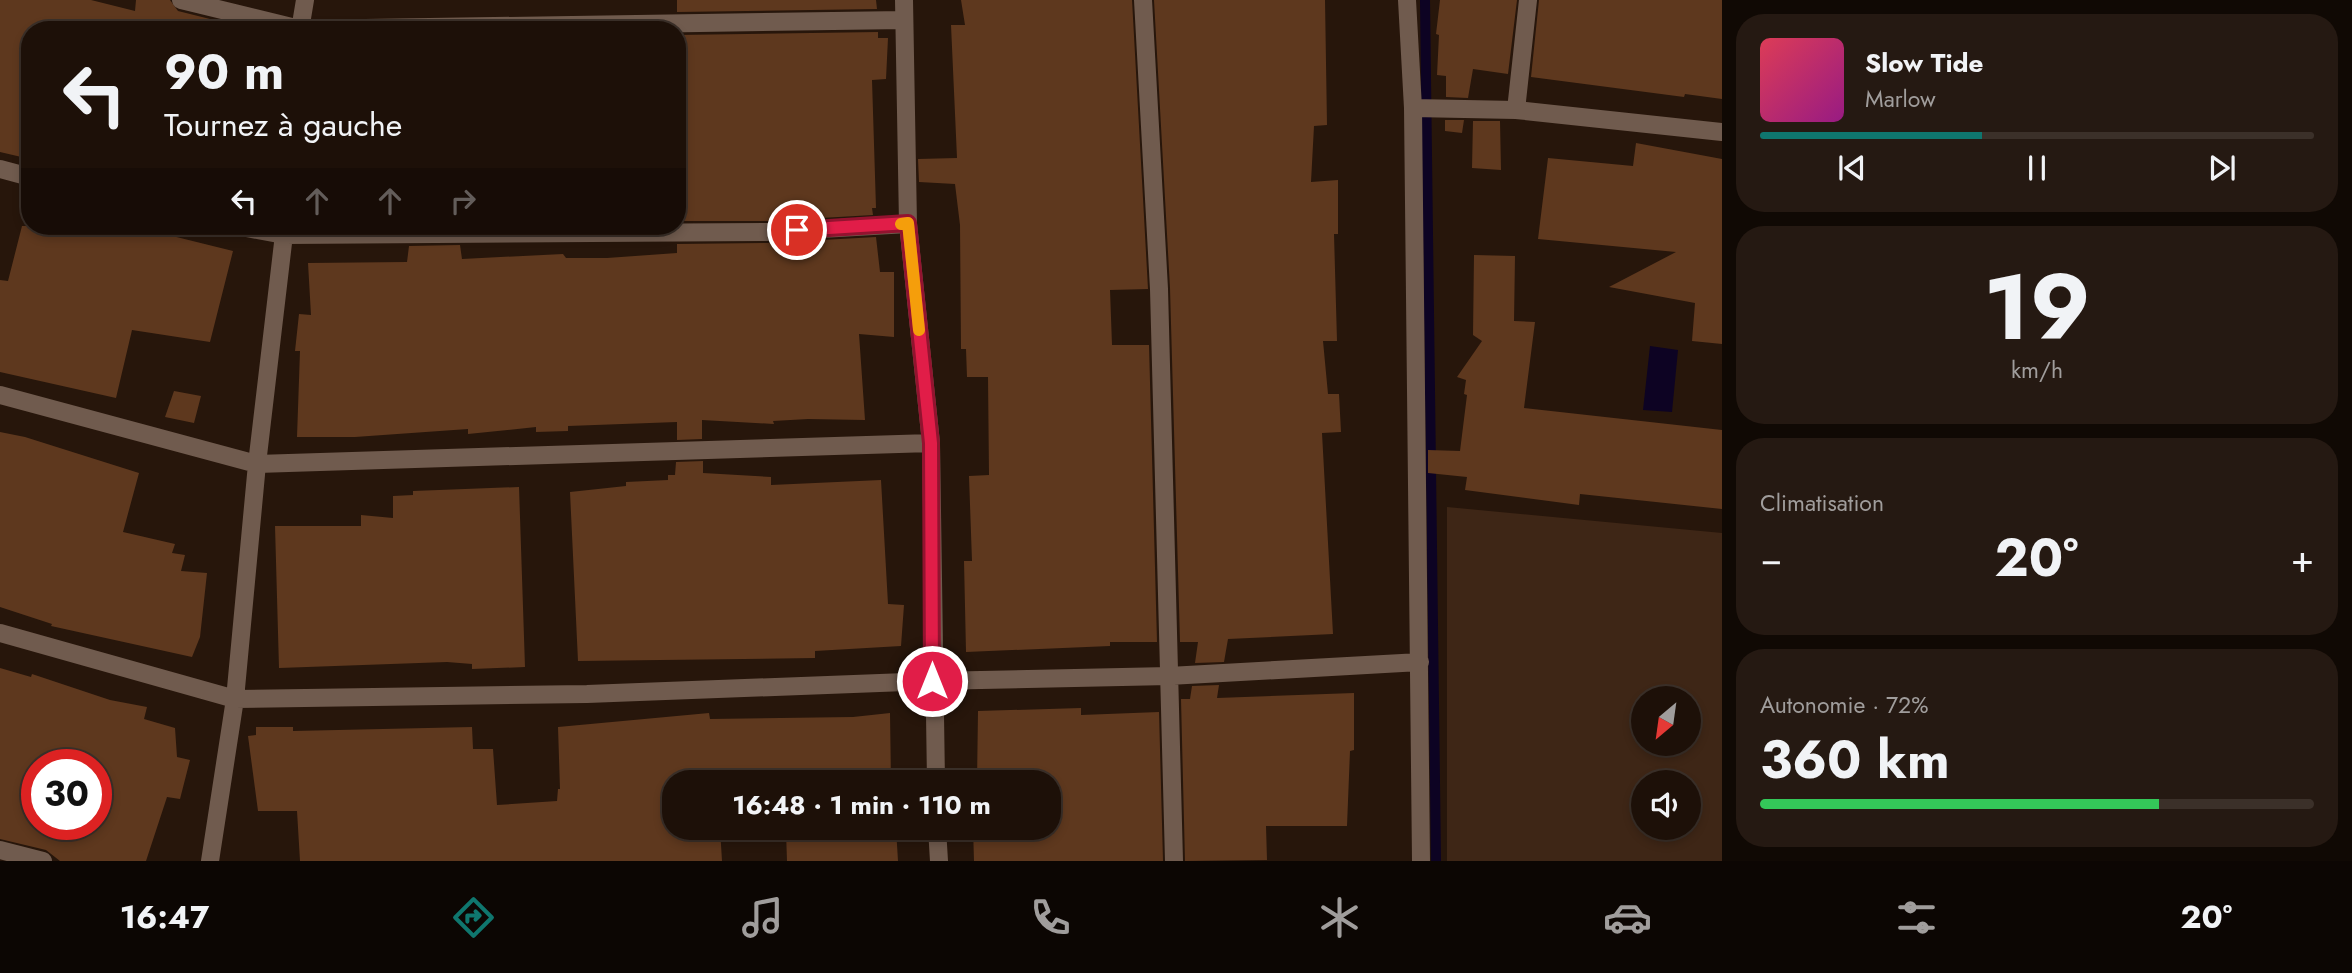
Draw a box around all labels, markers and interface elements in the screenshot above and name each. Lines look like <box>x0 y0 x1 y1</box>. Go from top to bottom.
text: 90 m <box>164 37 284 107</box>
text: Slow Tide <box>1865 44 1984 82</box>
icon: left <box>49 49 140 140</box>
text: Marlow <box>1865 82 1936 116</box>
text: Tournez à gauche <box>164 102 402 148</box>
icon: previous <box>1833 149 1871 187</box>
icon: pause <box>2018 149 2056 187</box>
icon: next <box>2203 149 2241 187</box>
icon: left <box>225 182 263 220</box>
icon: ahead <box>298 182 336 220</box>
icon: ahead <box>371 182 409 220</box>
icon: right <box>444 182 482 220</box>
pin <box>767 200 827 260</box>
icon: arrive <box>778 211 816 249</box>
text: 19 <box>1983 242 2091 373</box>
text: km/h <box>2011 353 2063 387</box>
text: Climatisation <box>1760 486 1884 520</box>
text: 20° <box>1995 520 2079 596</box>
text: − <box>1760 531 1782 586</box>
text: + <box>2291 531 2314 586</box>
position arrow <box>895 644 969 718</box>
north arrow <box>1631 686 1701 756</box>
map controls <box>1631 686 1701 840</box>
text: Autonomie · 72% <box>1760 688 1928 722</box>
text: 360 km <box>1760 722 1950 798</box>
speed limit sign: 30 <box>21 749 112 840</box>
button: sound <box>1631 770 1701 840</box>
text: 16:48 · 1 min · 110 m <box>732 786 991 824</box>
icon: directions <box>449 893 498 942</box>
icon: music <box>738 893 787 942</box>
icon: phone <box>1026 893 1075 942</box>
icon: climate <box>1315 893 1364 942</box>
icon: car <box>1603 893 1652 942</box>
icon: filters <box>1892 893 1941 942</box>
text: 16:47 <box>120 894 209 940</box>
text: 20° <box>2180 894 2232 940</box>

